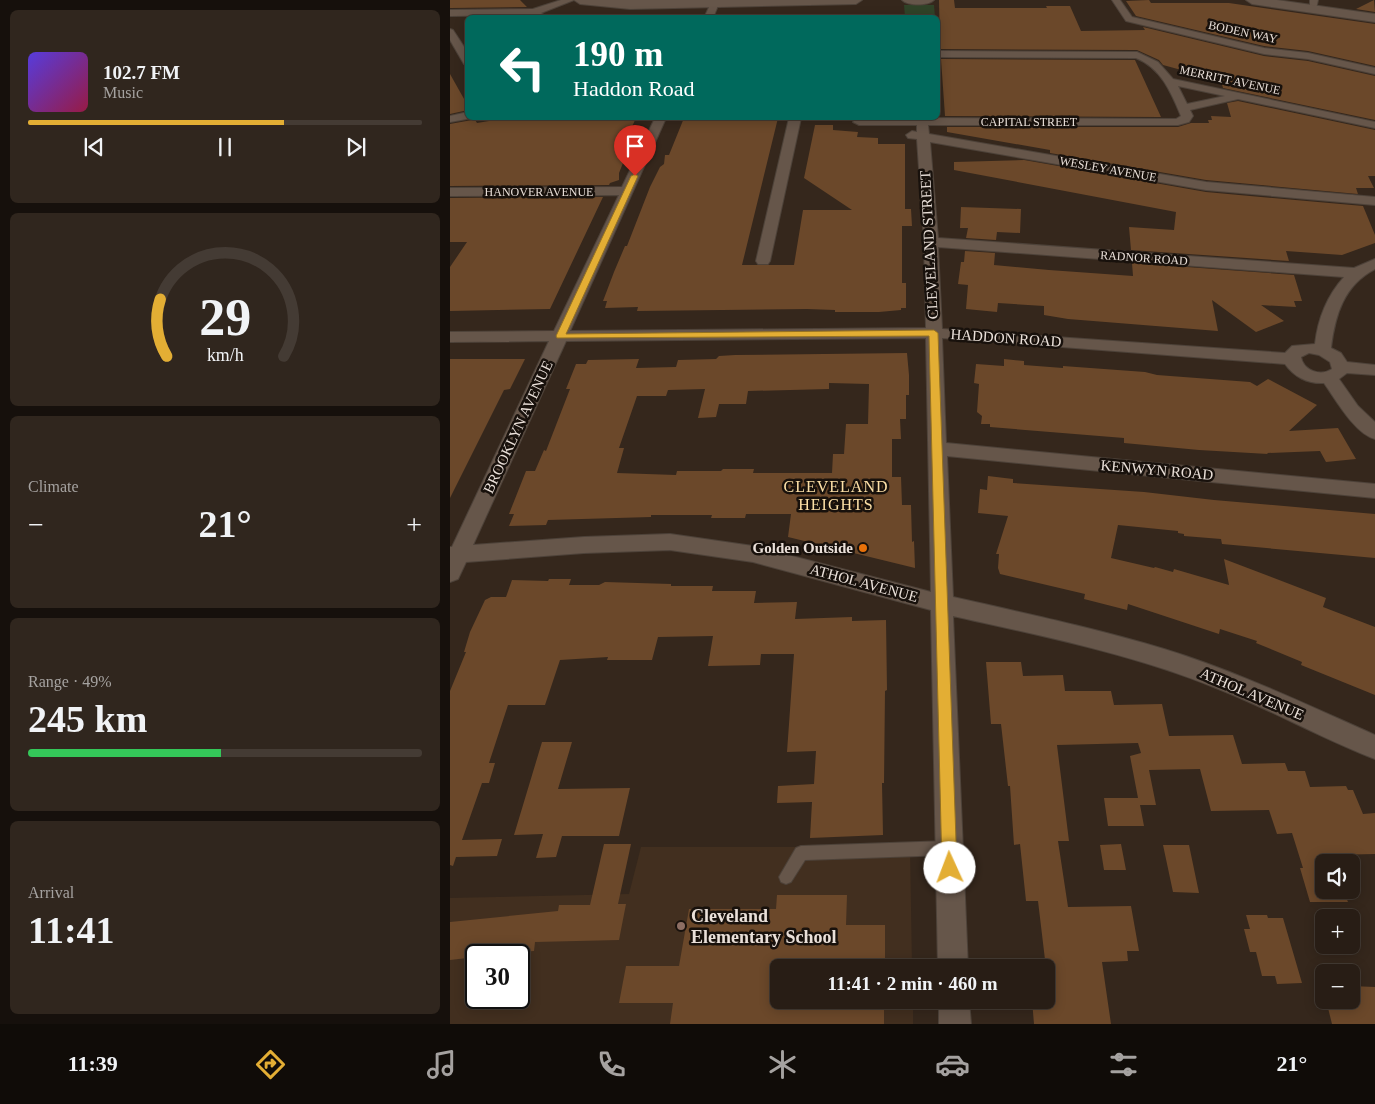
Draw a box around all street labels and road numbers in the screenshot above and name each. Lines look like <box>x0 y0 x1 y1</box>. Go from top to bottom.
street label: BODEN WAY <box>1207 18 1279 46</box>
street label: MERRITT AVENUE <box>1178 62 1282 98</box>
street label: CAPITAL STREET <box>981 115 1078 129</box>
street label: WESLEY AVENUE <box>1058 154 1158 184</box>
street label: CLEVELAND STREET <box>917 170 941 320</box>
street label: HANOVER AVENUE <box>485 185 593 199</box>
street label: RADNOR ROAD <box>1100 248 1189 268</box>
street label: HADDON ROAD <box>950 326 1062 350</box>
street label: BROOKLYN AVENUE <box>480 358 556 496</box>
street label: KENWYN ROAD <box>1100 457 1214 483</box>
street label: ATHOL AVENUE <box>808 561 920 605</box>
street label: ATHOL AVENUE <box>1198 665 1306 723</box>

